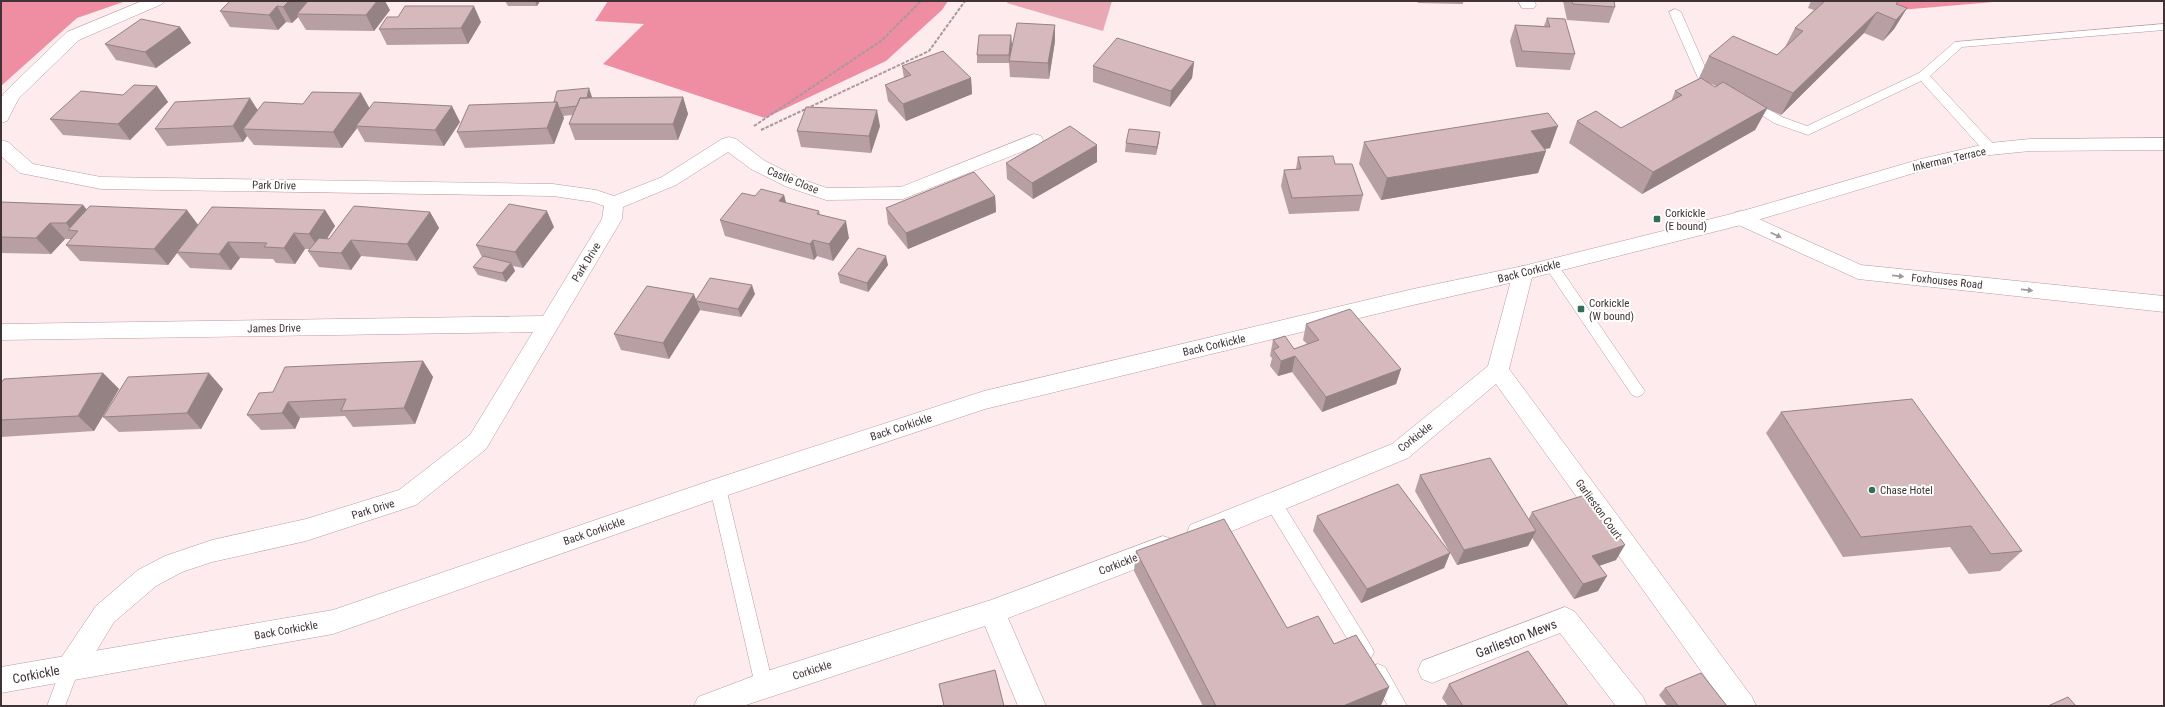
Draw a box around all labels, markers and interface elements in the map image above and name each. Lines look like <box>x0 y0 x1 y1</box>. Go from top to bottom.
street label: Inkerman Terrace <box>1911 145 1987 174</box>
street label: Castle Close <box>765 164 820 197</box>
street label: Park Drive <box>252 179 296 192</box>
place label: Corkickle (E bound) <box>1665 207 1707 233</box>
marker: Corkickle (E bound) <box>1652 214 1662 224</box>
one-way arrow <box>1771 232 1782 238</box>
street label: Park Drive <box>569 240 604 284</box>
street label: Back Corkickle <box>1496 257 1562 286</box>
street label: Foxhouses Road <box>1911 271 1983 292</box>
one-way arrow <box>1892 273 1904 280</box>
one-way arrow <box>2021 287 2033 293</box>
place label: Corkickle (W bound) <box>1589 297 1634 323</box>
marker: Corkickle (W bound) <box>1576 304 1586 314</box>
street label: James Drive <box>247 322 301 335</box>
street label: Back Corkickle <box>1181 332 1247 359</box>
street label: Back Corkickle <box>869 411 934 444</box>
street label: Corkickle <box>1395 420 1435 455</box>
street label: Garlieston Court <box>1573 477 1625 542</box>
place label: Chase Hotel <box>1880 484 1933 497</box>
marker: Chase Hotel <box>1867 485 1877 495</box>
street label: Park Drive <box>350 497 396 522</box>
street label: Back Corkickle <box>562 515 627 548</box>
street label: Corkickle <box>1097 551 1139 578</box>
street label: Garlieston Mews <box>1473 616 1559 661</box>
street label: Back Corkickle <box>253 619 319 642</box>
street label: Corkickle <box>791 658 833 683</box>
street label: Corkickle <box>11 663 61 686</box>

